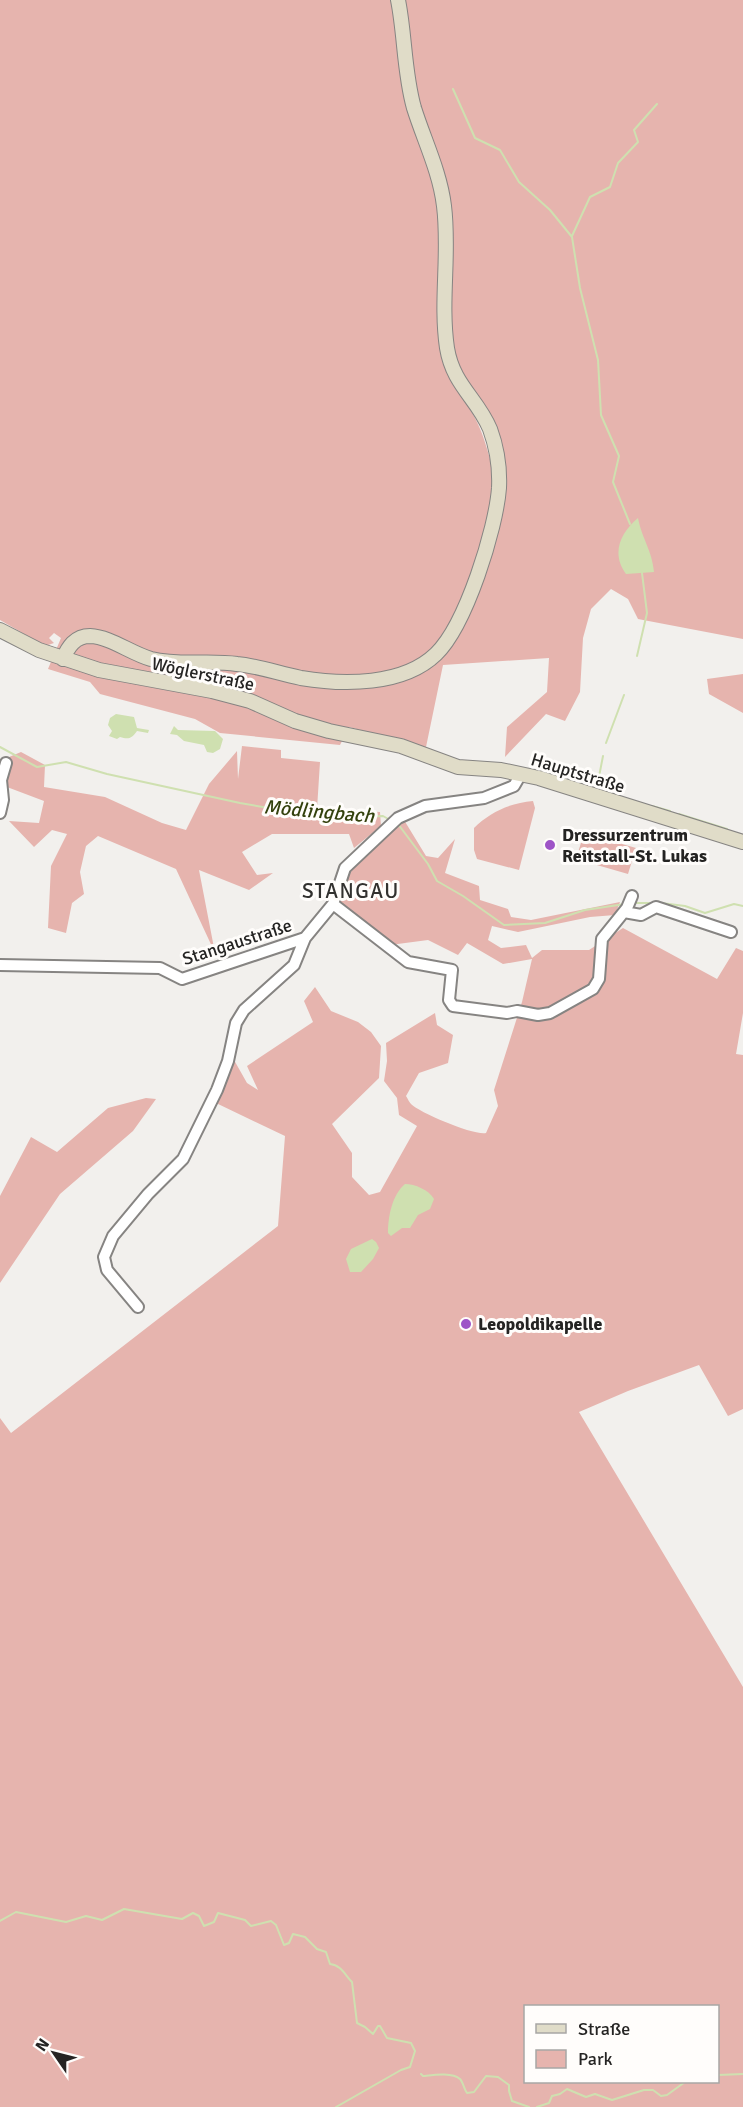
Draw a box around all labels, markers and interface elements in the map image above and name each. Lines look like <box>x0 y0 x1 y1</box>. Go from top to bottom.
street label: Wöglerstraße <box>150 652 256 696</box>
street label: Hauptstraße <box>528 748 628 798</box>
water label: Mödlingbach <box>263 794 376 829</box>
place label: Dressurzentrum Reitstall-St. Lukas <box>562 824 707 867</box>
marker: Dressurzentrum Reitstall-St. Lukas <box>543 838 557 852</box>
district label: STANGAU <box>302 878 400 904</box>
street label: Stangaustraße <box>179 914 295 970</box>
place label: Leopoldikapelle <box>478 1313 602 1335</box>
marker: Leopoldikapelle <box>459 1317 473 1331</box>
legend <box>524 2005 719 2083</box>
text: Straße <box>578 2018 630 2040</box>
north arrow <box>24 2023 84 2083</box>
text: N <box>31 2035 54 2055</box>
text: Park <box>578 2048 613 2070</box>

